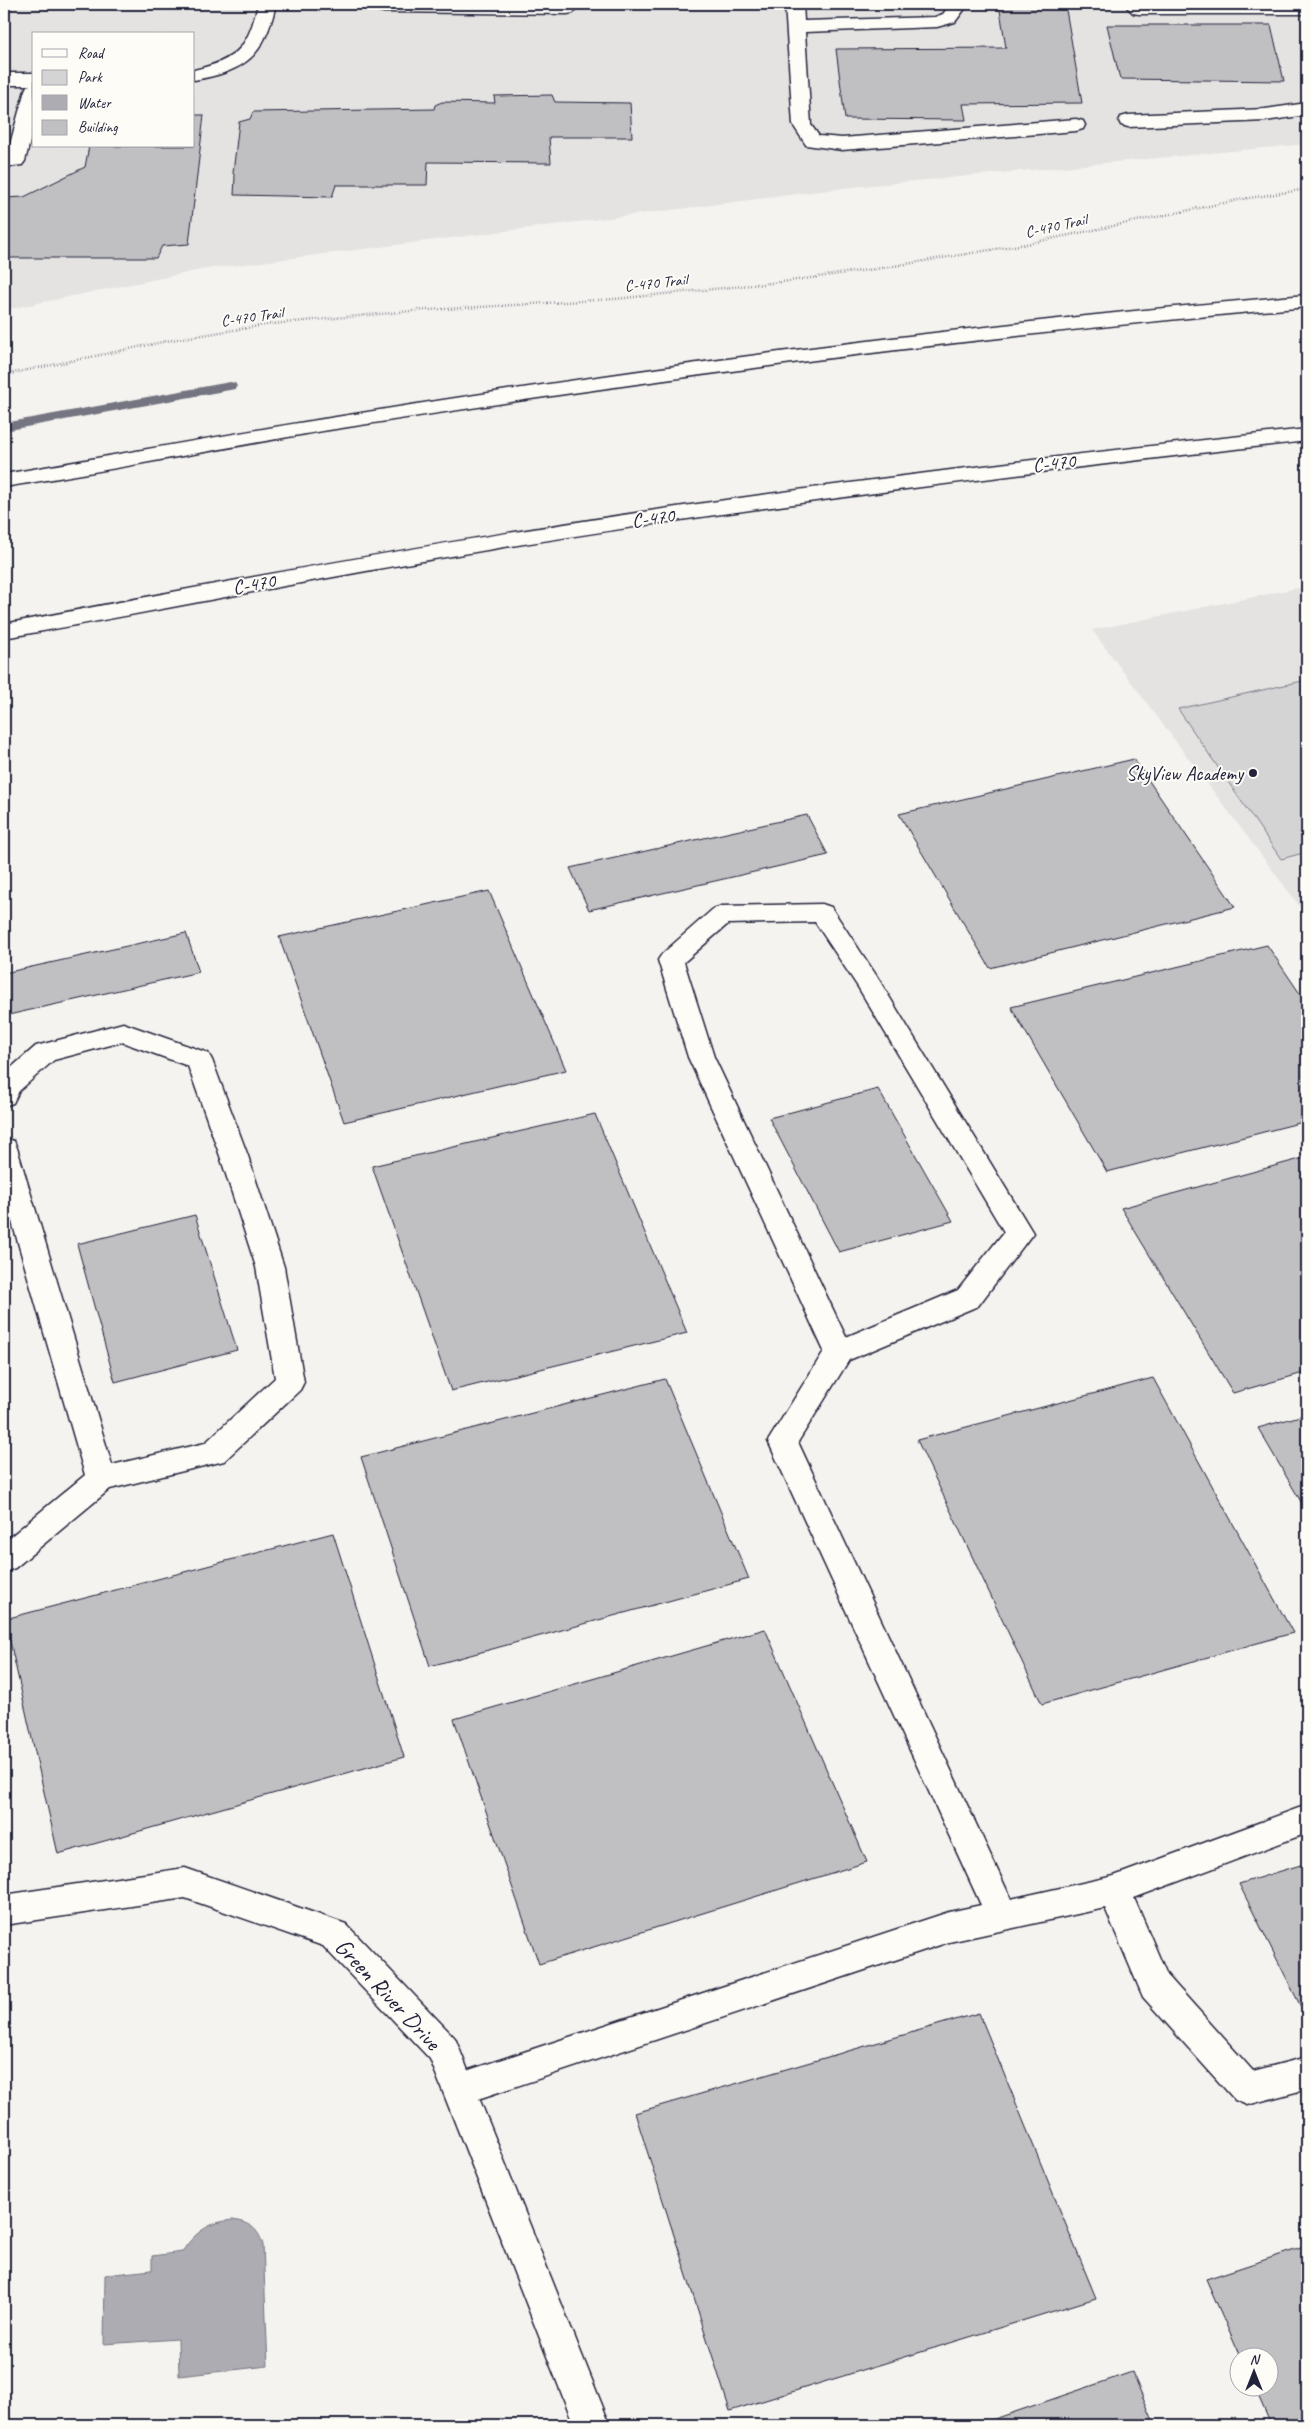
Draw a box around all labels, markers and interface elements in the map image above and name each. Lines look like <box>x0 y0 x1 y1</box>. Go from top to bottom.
legend <box>32 32 195 148</box>
text: Road <box>78 44 105 63</box>
text: Park <box>78 68 103 87</box>
text: Water <box>78 94 112 113</box>
text: Building <box>78 118 118 137</box>
street label: C-470 Trail <box>1023 209 1092 242</box>
street label: C-470 Trail <box>624 269 691 296</box>
street label: C-470 Trail <box>220 302 288 331</box>
street label: C-470 <box>1031 448 1079 478</box>
street label: C-470 <box>630 502 678 533</box>
street label: C-470 <box>231 568 279 600</box>
place label: SkyView Academy <box>1126 761 1245 786</box>
marker: SkyView Academy <box>1247 767 1259 779</box>
street label: Green River Drive <box>329 1932 449 2058</box>
north arrow <box>1228 2346 1278 2396</box>
text: N <box>1250 2351 1261 2368</box>

